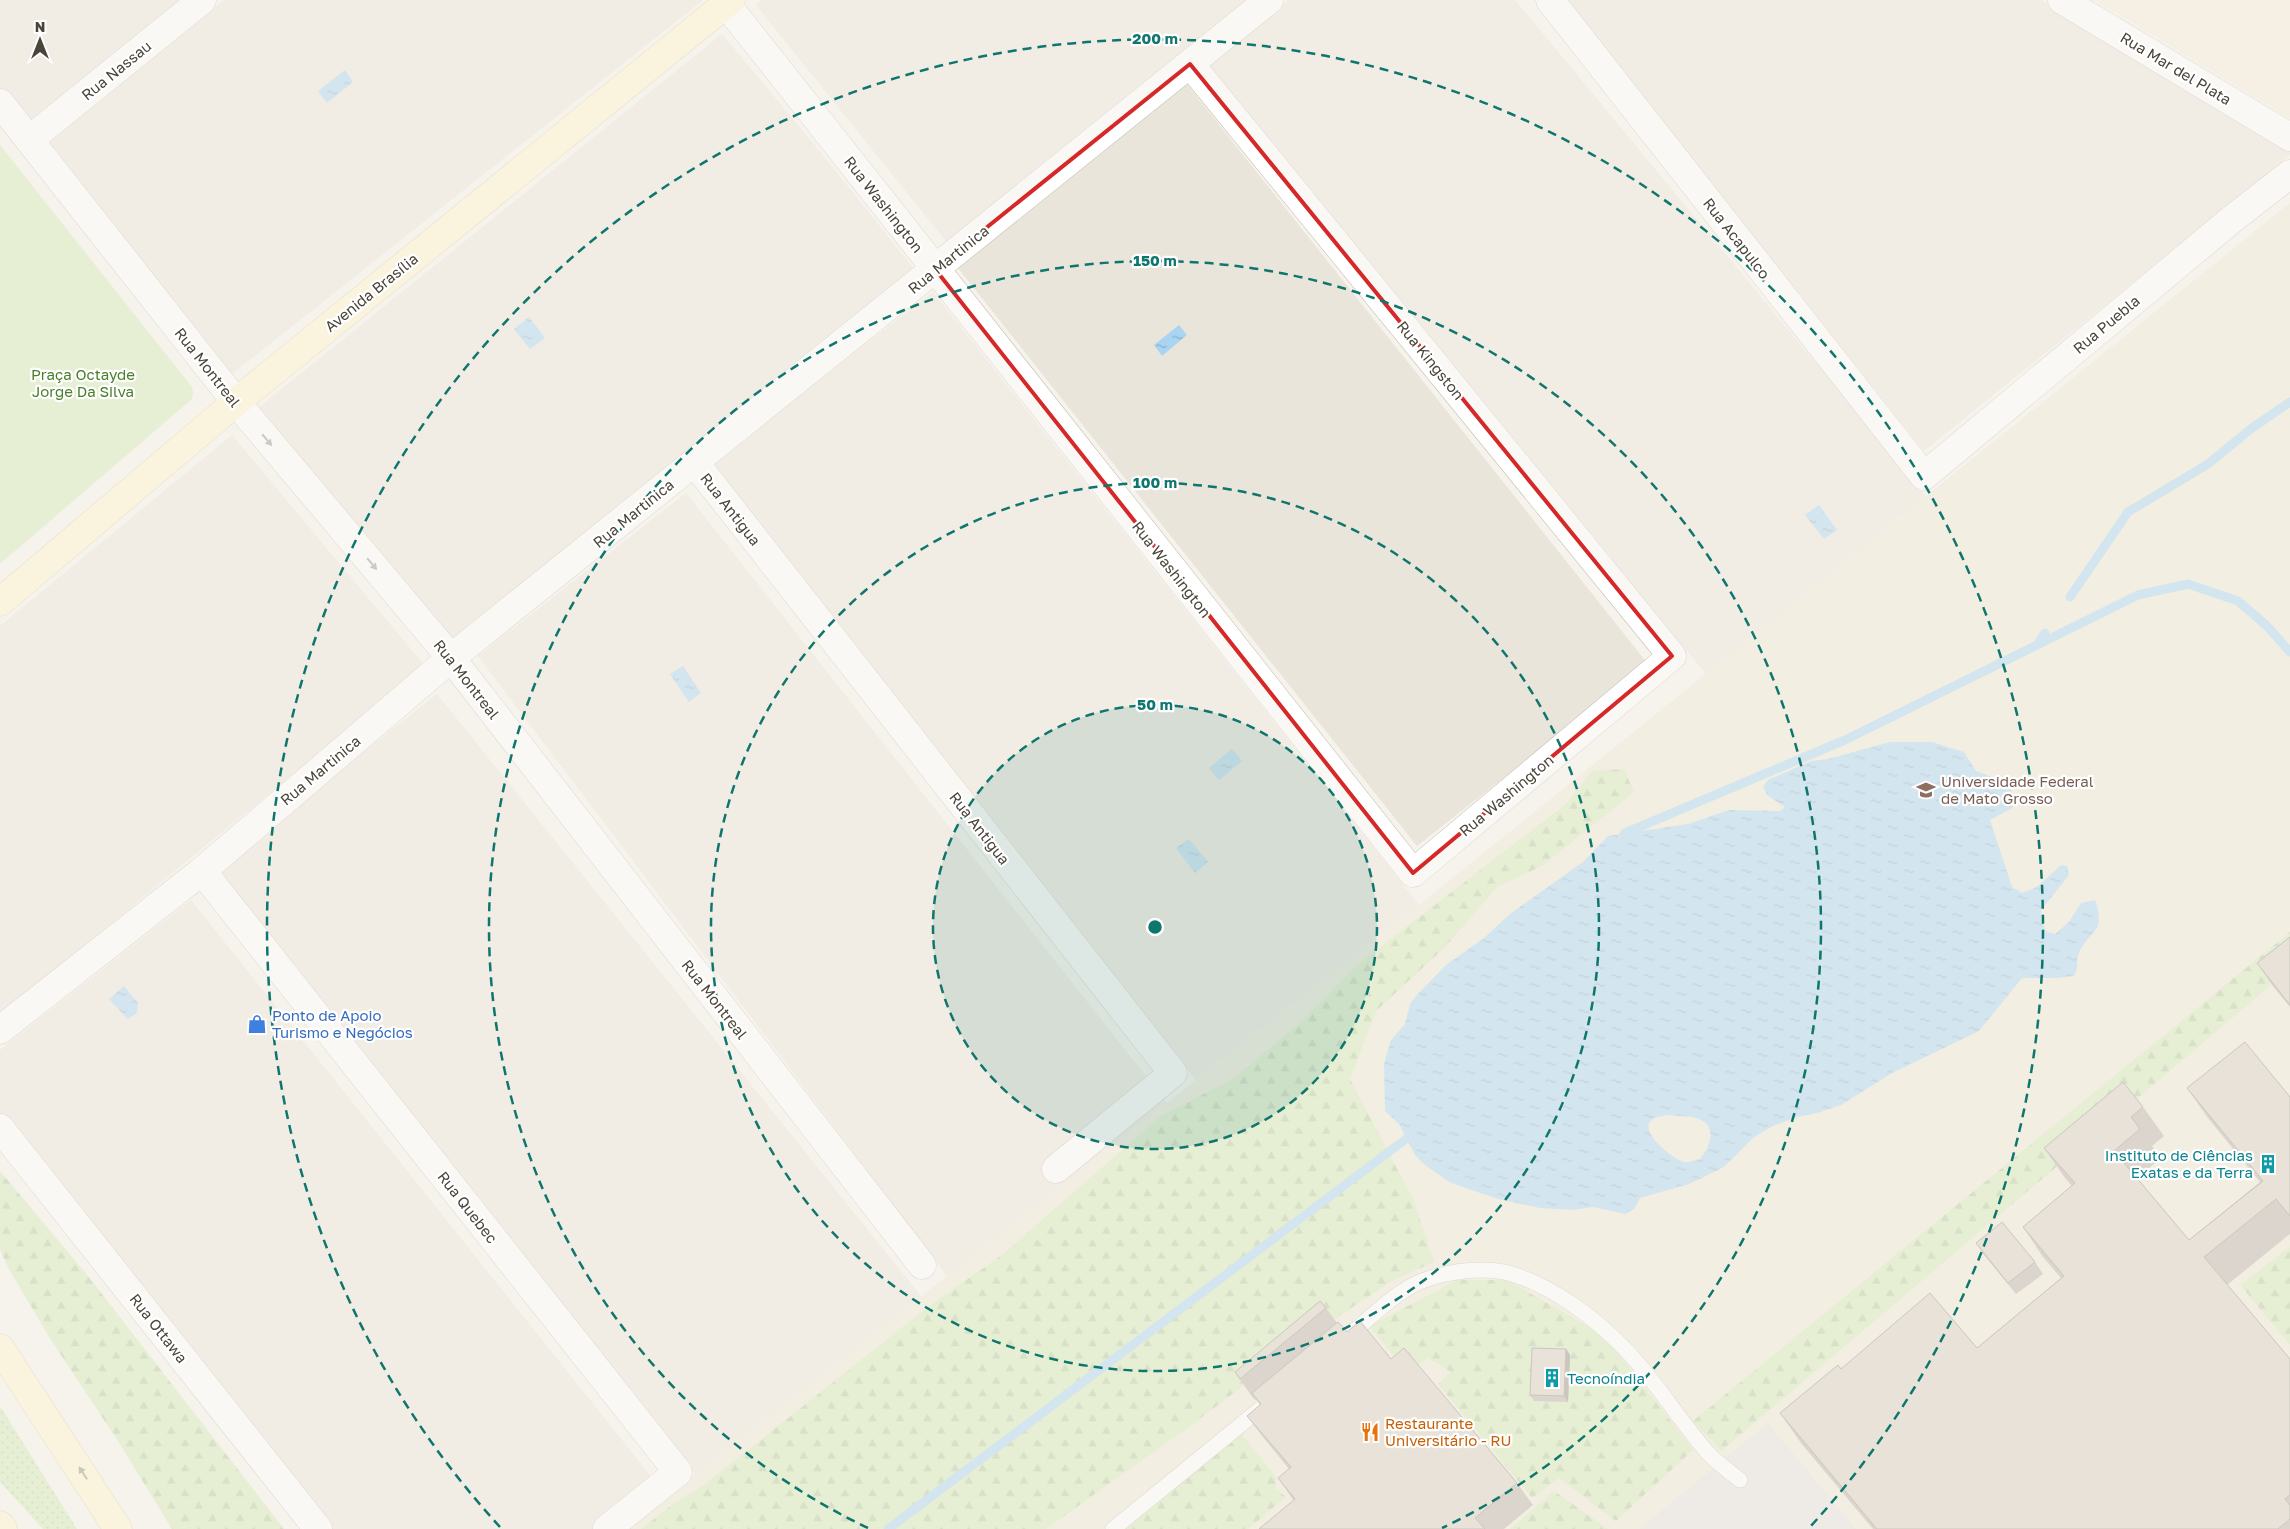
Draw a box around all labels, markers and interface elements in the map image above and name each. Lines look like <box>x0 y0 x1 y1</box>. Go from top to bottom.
north arrow <box>15 15 65 65</box>
text: N <box>35 18 45 35</box>
street label: Rua Mar del Plata <box>2117 28 2235 108</box>
text: 200 m <box>1132 29 1178 47</box>
street label: Rua Nassau <box>77 36 155 104</box>
street label: Rua Washington <box>841 152 927 256</box>
street label: Rua Acapulco <box>1700 194 1774 282</box>
street label: Rua Martinica <box>904 221 992 297</box>
street label: Avenida Brasília <box>321 249 421 335</box>
text: 150 m <box>1133 251 1177 269</box>
street label: Rua Puebla <box>2069 291 2143 357</box>
street label: Rua Kingston <box>1394 317 1468 403</box>
street label: Rua Montreal <box>171 324 245 410</box>
park label: Praça Octayde Jorge Da Silva <box>31 365 135 400</box>
one-way arrow <box>262 433 273 446</box>
street label: Rua Antigua <box>697 469 765 549</box>
text: 100 m <box>1133 473 1177 491</box>
street label: Rua Martinica <box>589 475 677 551</box>
street label: Rua Washington <box>1129 517 1215 621</box>
one-way arrow <box>366 557 377 570</box>
street label: Rua Montreal <box>430 636 504 722</box>
text: 50 m <box>1137 695 1173 713</box>
street label: Rua Martinica <box>276 731 364 809</box>
street label: Rua Washington <box>1455 750 1557 840</box>
place label: Universidade Federal de Mato Grosso <box>1941 772 2094 807</box>
school or university icon: Universidade Federal de Mato Grosso <box>1915 779 1937 801</box>
street label: Rua Antigua <box>946 788 1014 868</box>
centre of rings <box>1146 918 1164 936</box>
street label: Rua Montreal <box>678 956 752 1042</box>
place label: Ponto de Apoio Turismo e Negócios <box>272 1006 413 1041</box>
shop icon: Ponto de Apoio Turismo e Negócios <box>246 1013 268 1035</box>
place label: Instituto de Ciências Exatas e da Terra <box>2105 1146 2253 1181</box>
building icon: Instituto de Ciências Exatas e da Terra <box>2257 1153 2279 1175</box>
street label: Rua Quebec <box>434 1168 502 1246</box>
street label: Rua Ottawa <box>126 1290 192 1366</box>
building icon: Tecnoíndia <box>1541 1367 1563 1389</box>
place label: Tecnoíndia <box>1567 1369 1645 1387</box>
place label: Restaurante Universitário - RU <box>1385 1414 1511 1449</box>
restaurant icon: Restaurante Universitário - RU <box>1359 1421 1381 1443</box>
one-way arrow <box>78 1467 88 1480</box>

